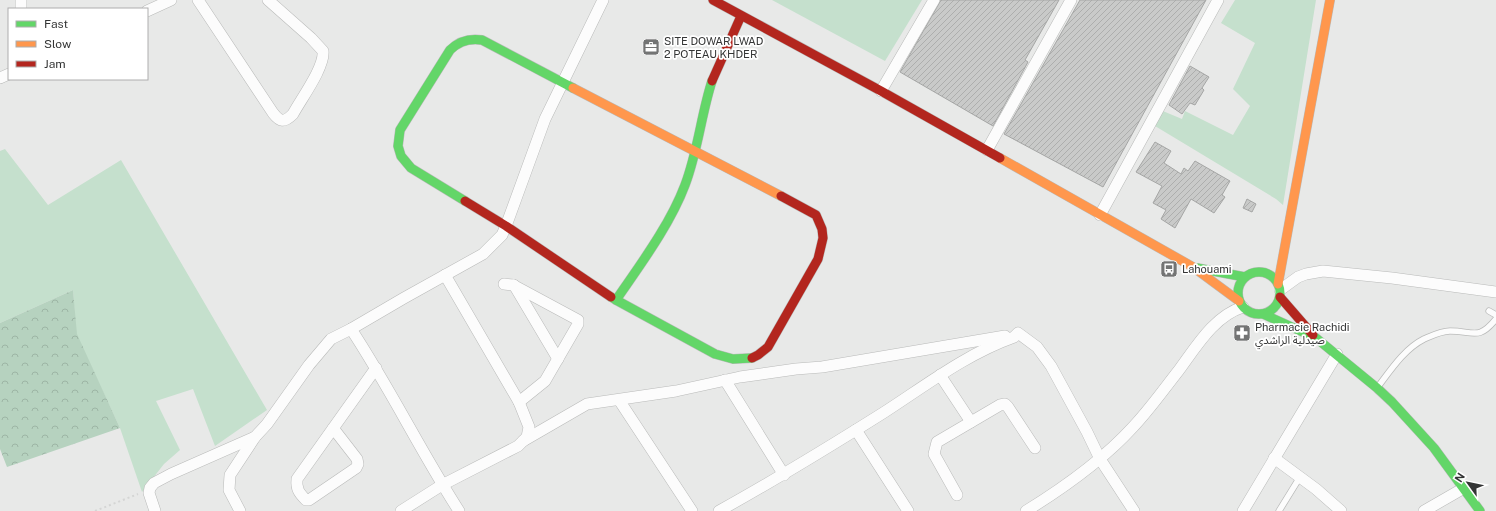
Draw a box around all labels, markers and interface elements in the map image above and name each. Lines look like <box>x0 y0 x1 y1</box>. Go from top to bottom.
legend <box>8 8 148 80</box>
text: Fast <box>44 17 69 31</box>
place label: SITE DOWAR LWAD 2 POTEAU KHDER <box>664 35 764 60</box>
text: Slow <box>44 37 72 51</box>
office icon: SITE DOWAR LWAD 2 POTEAU KHDER <box>641 37 661 57</box>
text: Jam <box>44 57 66 71</box>
bus stop icon: Lahouami <box>1159 259 1179 279</box>
place label: Lahouami <box>1182 263 1232 275</box>
place label: Pharmacie Rachidi صيدلية الراشدي <box>1255 321 1350 350</box>
pharmacy icon: Pharmacie Rachidi صيدلية الراشدي <box>1232 323 1252 343</box>
north arrow <box>1448 463 1488 503</box>
text: N <box>1452 471 1467 484</box>

